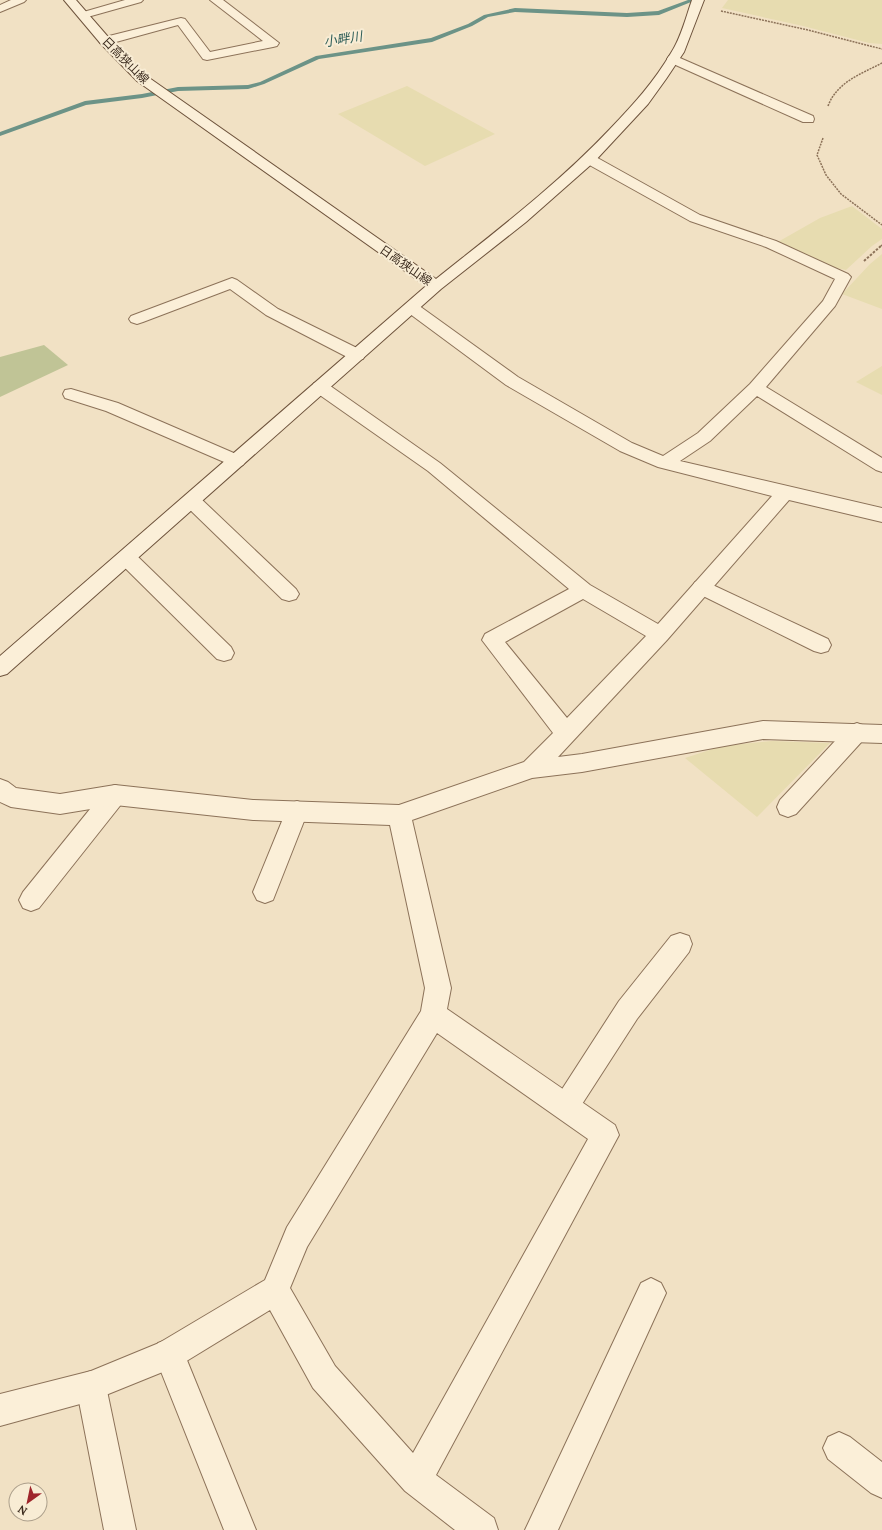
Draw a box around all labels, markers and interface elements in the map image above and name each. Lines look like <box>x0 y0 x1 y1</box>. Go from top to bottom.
water label: 小畔川 <box>322 27 366 50</box>
street label: 日高狭山線 <box>99 33 153 87</box>
street label: 日高狭山線 <box>377 242 435 288</box>
north arrow <box>8 1482 48 1522</box>
text: N <box>15 1502 30 1519</box>

